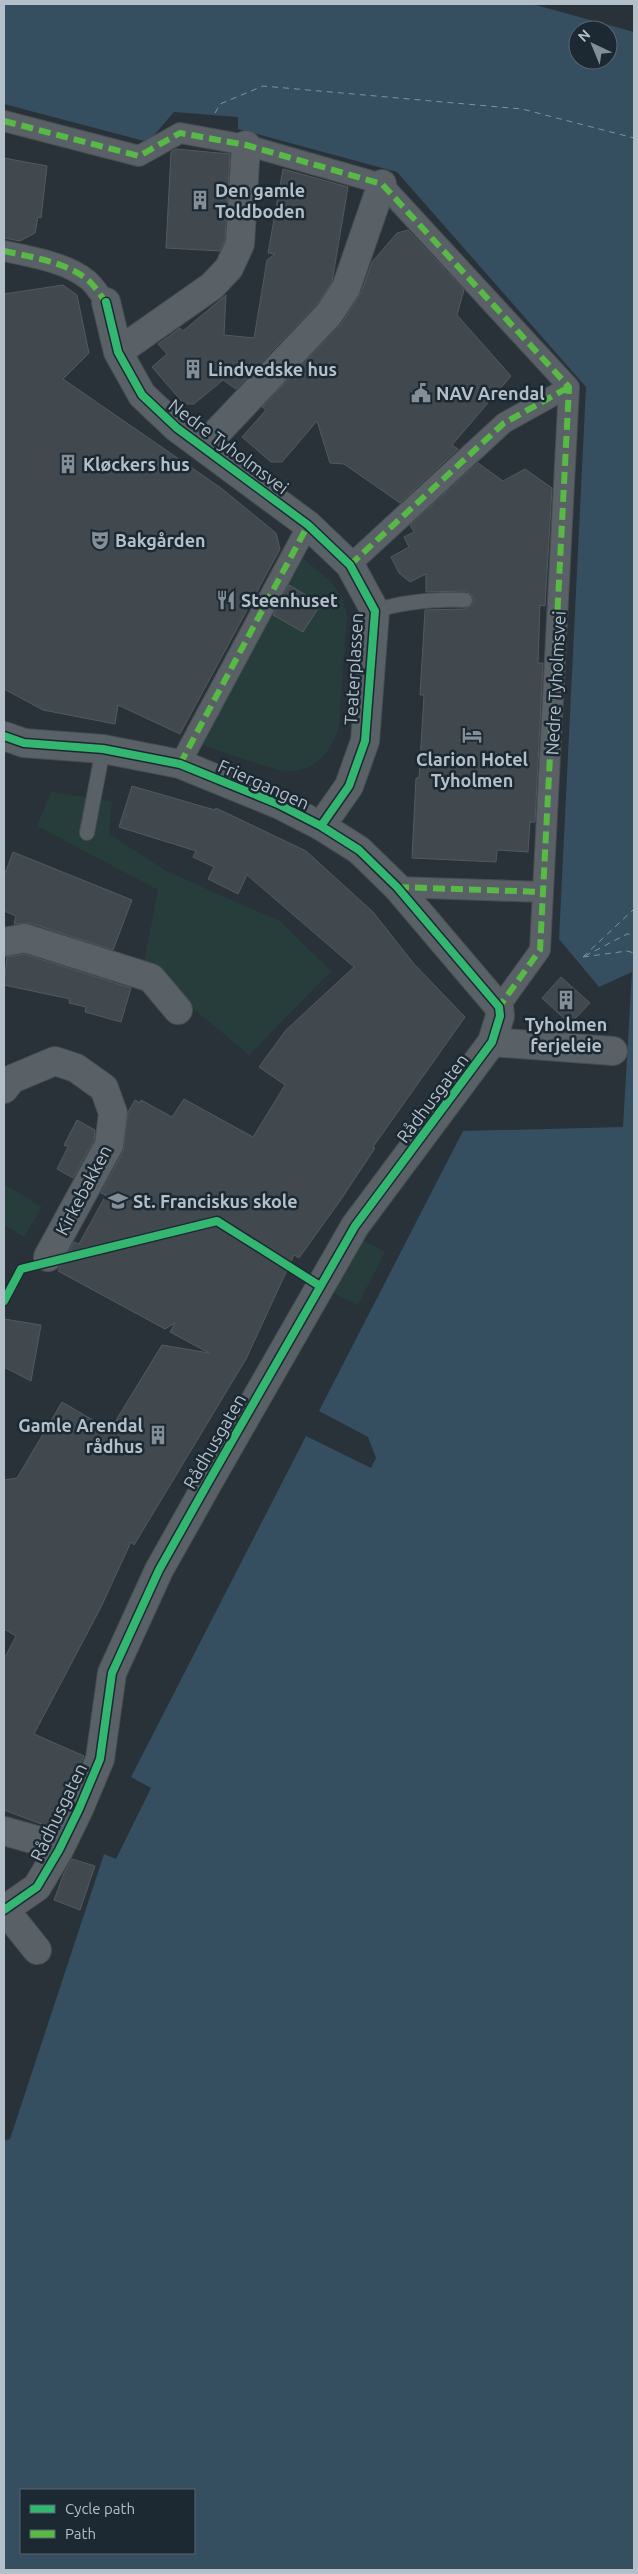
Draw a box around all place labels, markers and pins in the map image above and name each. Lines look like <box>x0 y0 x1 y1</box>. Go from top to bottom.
place label: Den gamle Toldboden <box>215 180 305 221</box>
building icon: Den gamle Toldboden <box>189 189 211 211</box>
building icon: Lindvedske hus <box>182 358 204 380</box>
place label: Lindvedske hus <box>208 359 337 379</box>
public building icon: NAV Arendal <box>410 382 432 404</box>
place label: NAV Arendal <box>436 383 545 403</box>
building icon: Kløckers hus <box>57 453 79 475</box>
place label: Kløckers hus <box>83 454 190 474</box>
theatre icon: Bakgården <box>89 529 111 551</box>
place label: Bakgården <box>115 530 206 550</box>
restaurant icon: Steenhuset <box>215 589 237 611</box>
place label: Steenhuset <box>241 590 338 610</box>
hotel icon: Clarion Hotel Tyholmen <box>461 724 483 746</box>
place label: Clarion Hotel Tyholmen <box>416 749 529 790</box>
building icon: Tyholmen ferjeleie <box>555 989 577 1011</box>
place label: Tyholmen ferjeleie <box>525 1014 607 1055</box>
school or university icon: St. Franciskus skole <box>107 1190 129 1212</box>
place label: St. Franciskus skole <box>133 1191 298 1211</box>
place label: Gamle Arendal rådhus <box>18 1415 144 1456</box>
building icon: Gamle Arendal rådhus <box>147 1424 169 1446</box>

